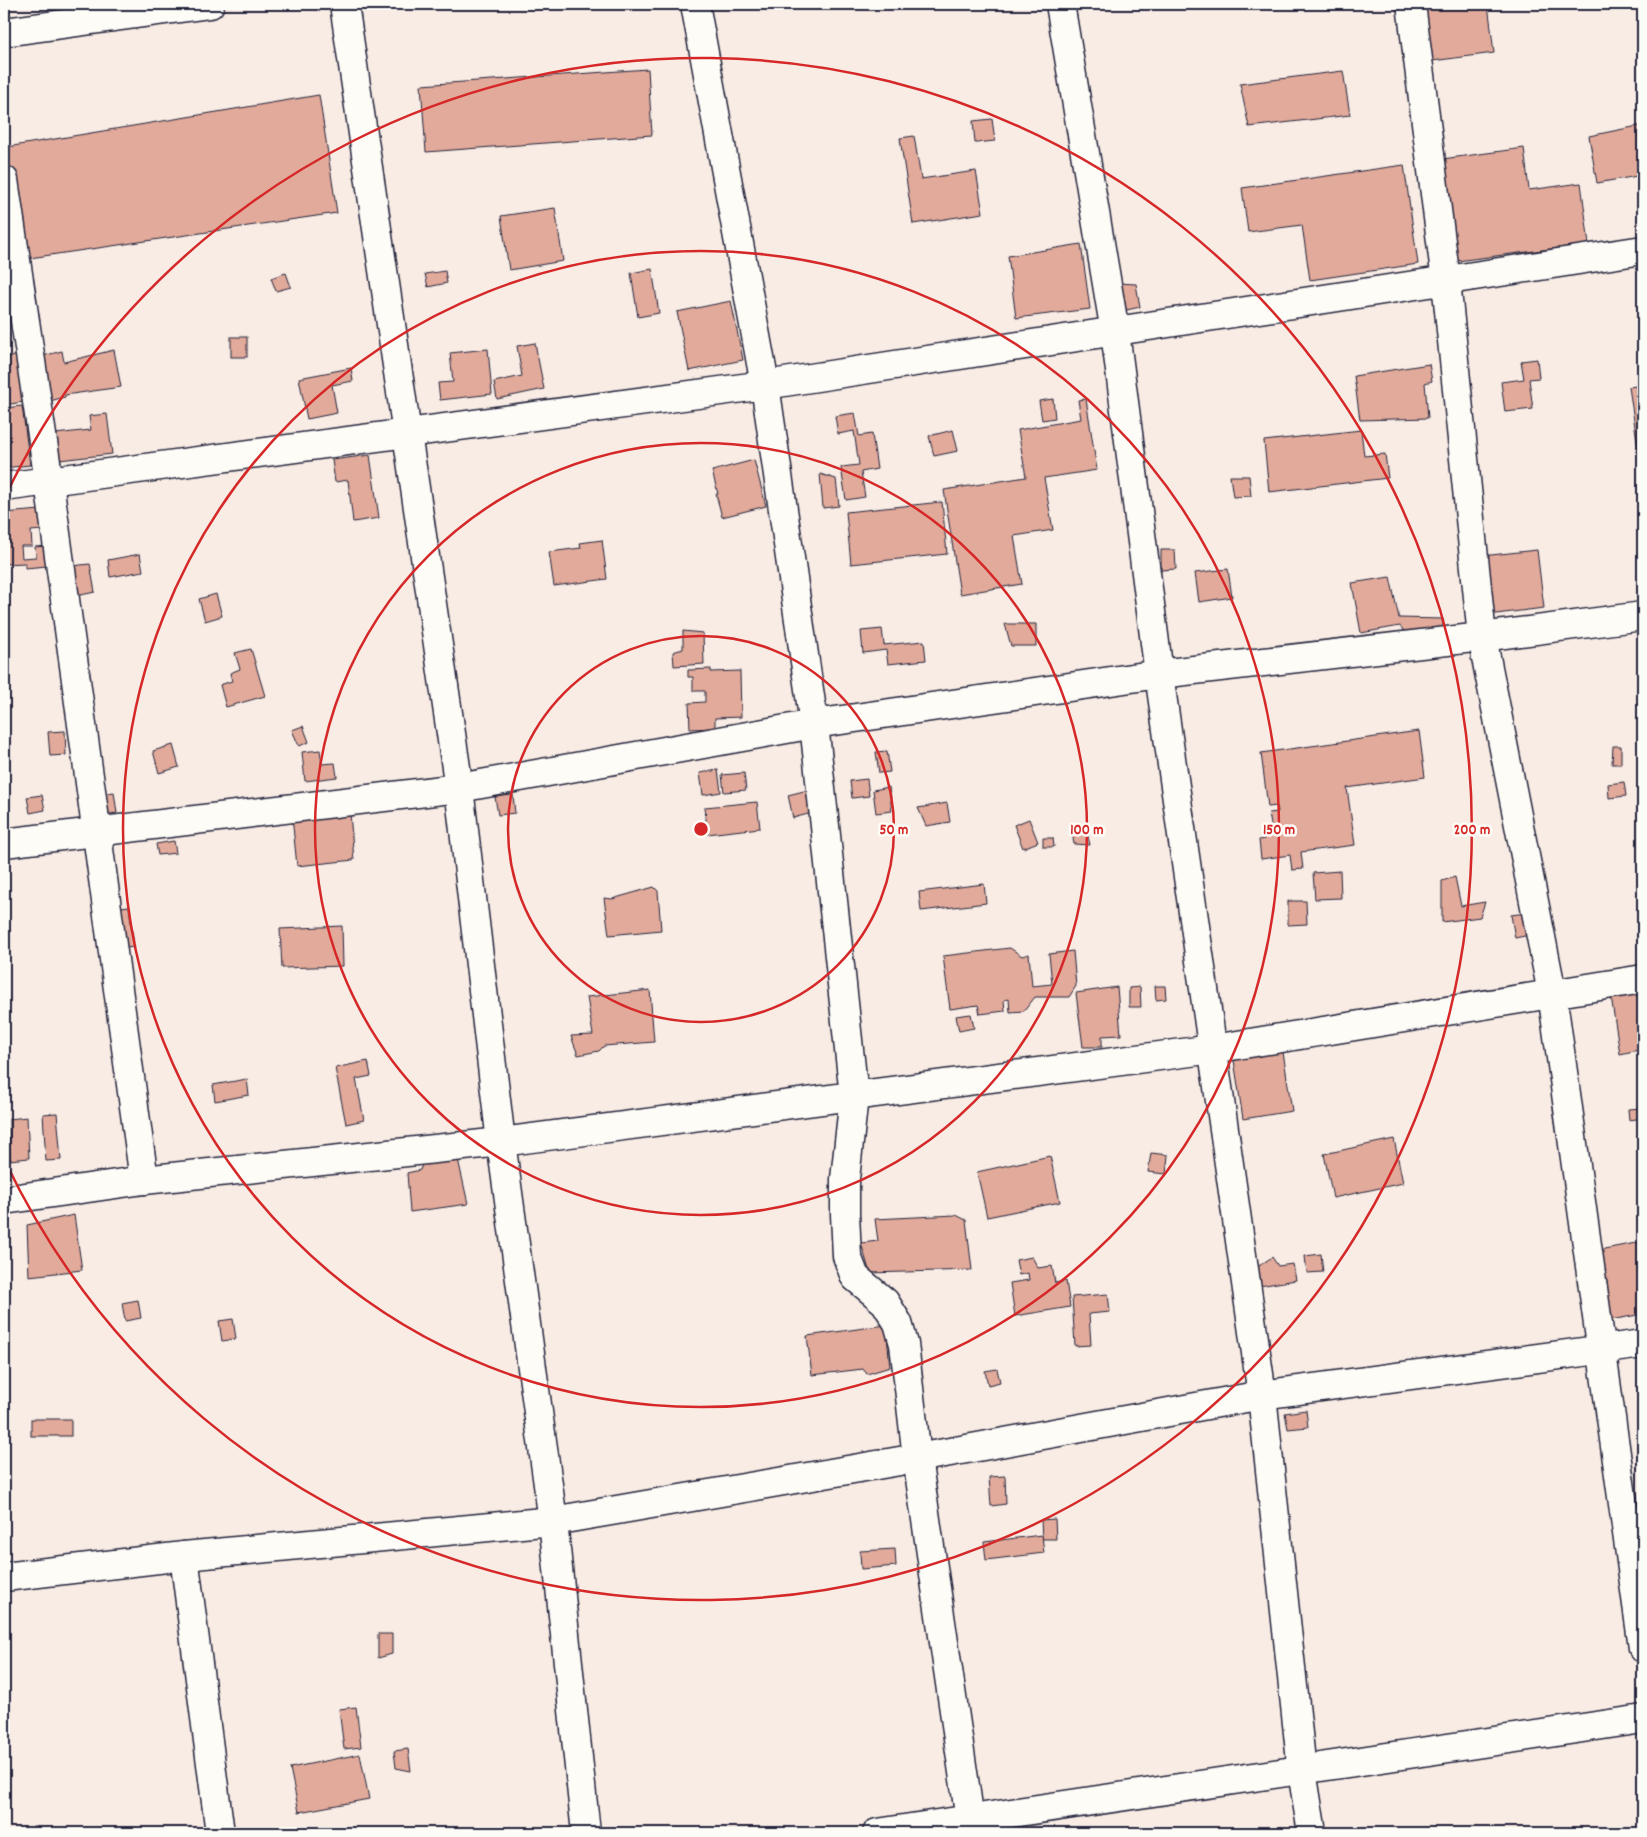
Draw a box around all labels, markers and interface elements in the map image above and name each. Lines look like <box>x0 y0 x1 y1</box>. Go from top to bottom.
centre of rings <box>692 820 710 838</box>
text: 50 m <box>880 820 908 842</box>
text: 100 m <box>1070 820 1104 842</box>
text: 150 m <box>1263 820 1295 842</box>
text: 200 m <box>1454 820 1490 842</box>

